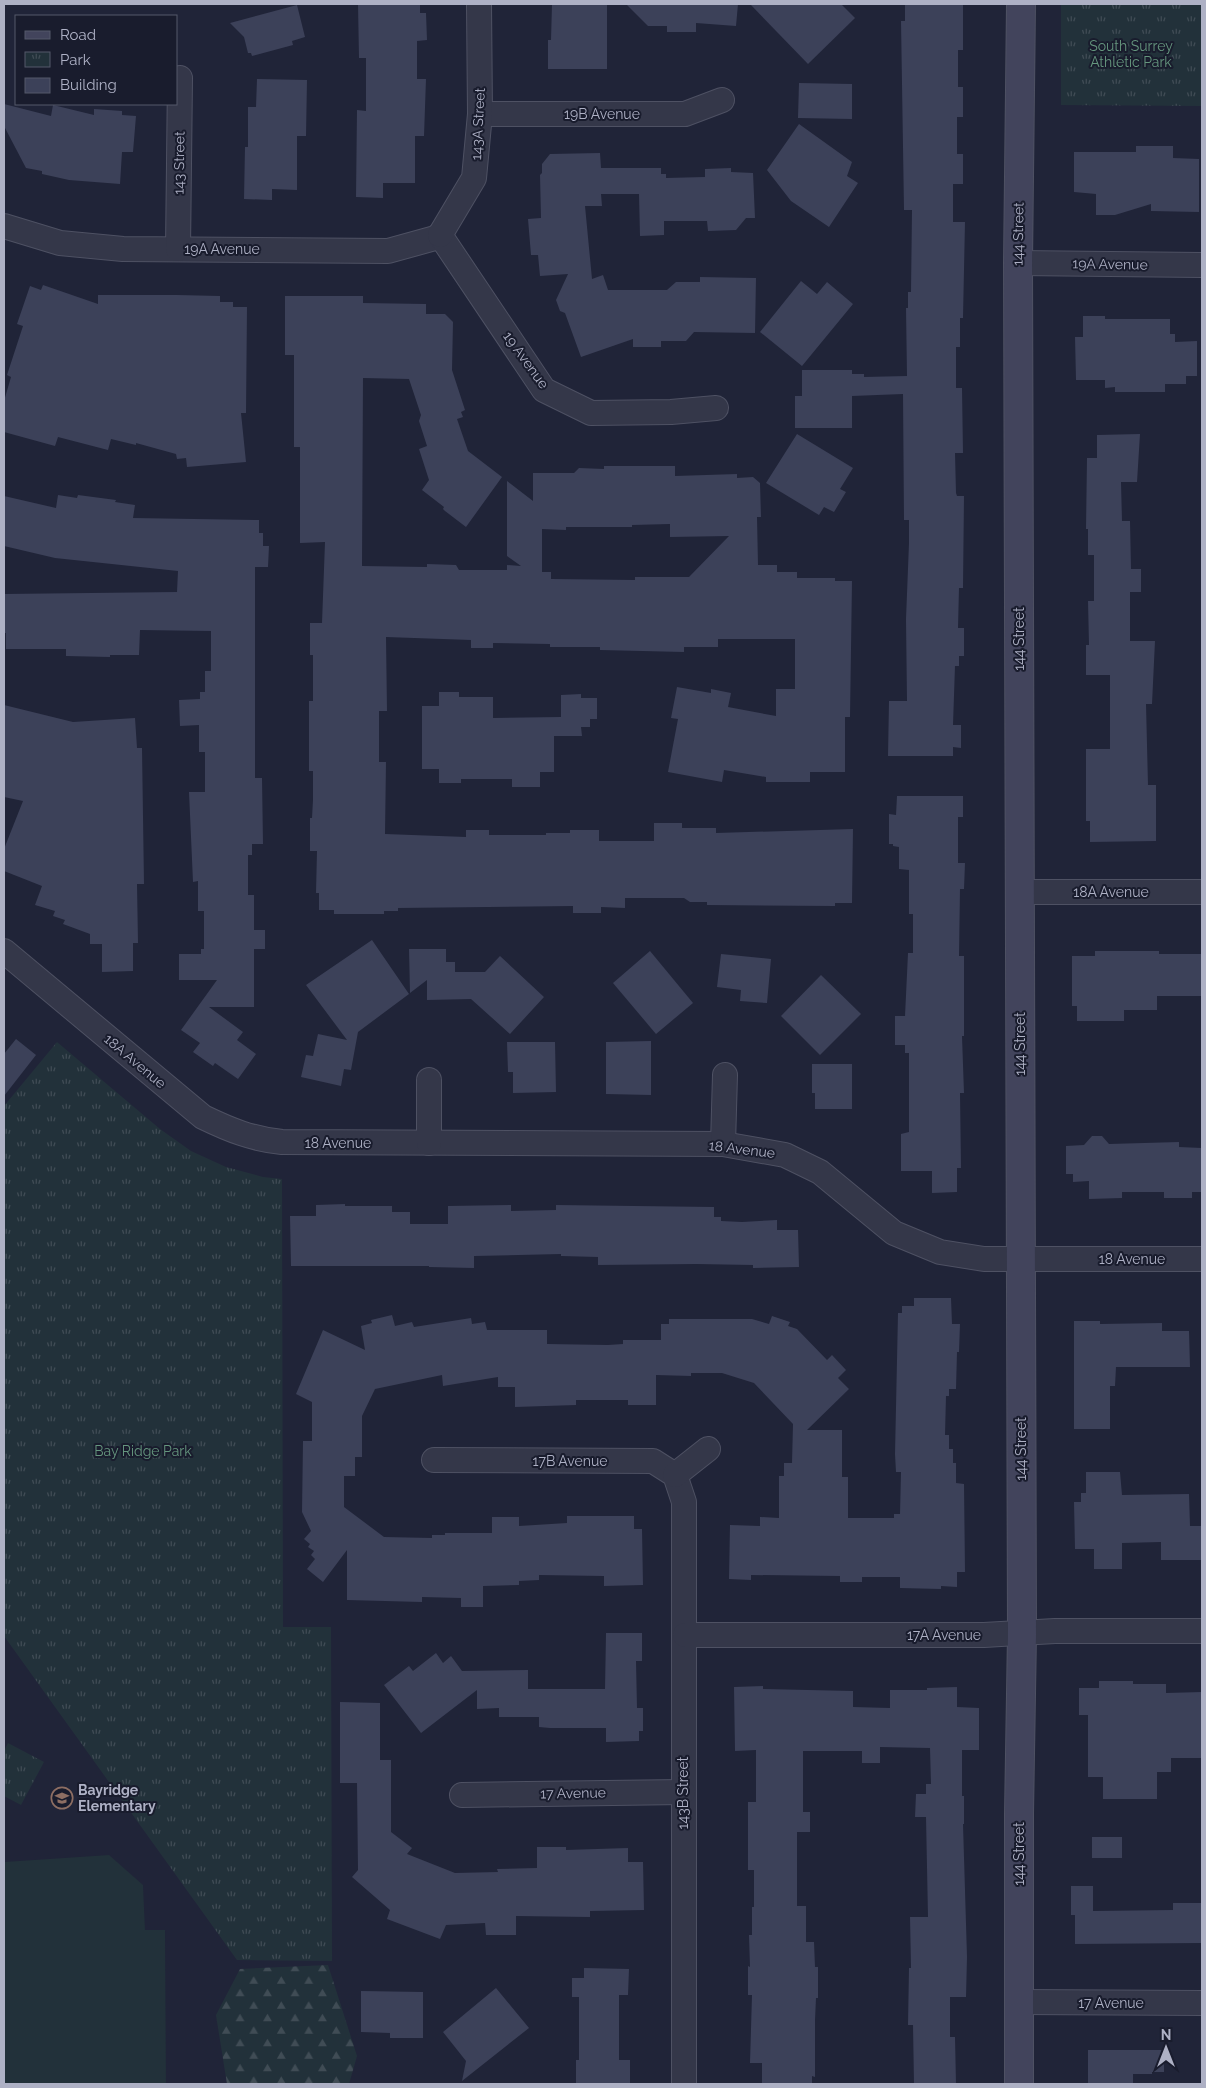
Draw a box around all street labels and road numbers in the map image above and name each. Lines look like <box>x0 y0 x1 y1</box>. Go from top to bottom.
street label: 143A Street <box>468 87 488 161</box>
street label: 19B Avenue <box>564 106 640 122</box>
street label: 143 Street <box>170 131 188 195</box>
street label: 144 Street <box>1009 202 1027 266</box>
street label: 19A Avenue <box>184 241 260 257</box>
street label: 19A Avenue <box>1072 255 1148 273</box>
street label: 19 Avenue <box>500 328 552 392</box>
street label: 144 Street <box>1011 607 1027 671</box>
street label: 18A Avenue <box>1073 884 1149 900</box>
street label: 144 Street <box>1012 1012 1028 1076</box>
street label: 18A Avenue <box>101 1031 169 1091</box>
street label: 18 Avenue <box>305 1135 371 1151</box>
street label: 18 Avenue <box>708 1137 776 1161</box>
street label: 18 Avenue <box>1099 1251 1165 1267</box>
street label: 144 Street <box>1013 1417 1029 1481</box>
street label: 17B Avenue <box>533 1453 608 1469</box>
street label: 17A Avenue <box>907 1627 981 1643</box>
street label: 143B Street <box>675 1756 691 1829</box>
street label: 17 Avenue <box>540 1784 606 1802</box>
street label: 144 Street <box>1011 1822 1027 1886</box>
street label: 17 Avenue <box>1078 1995 1144 2011</box>

